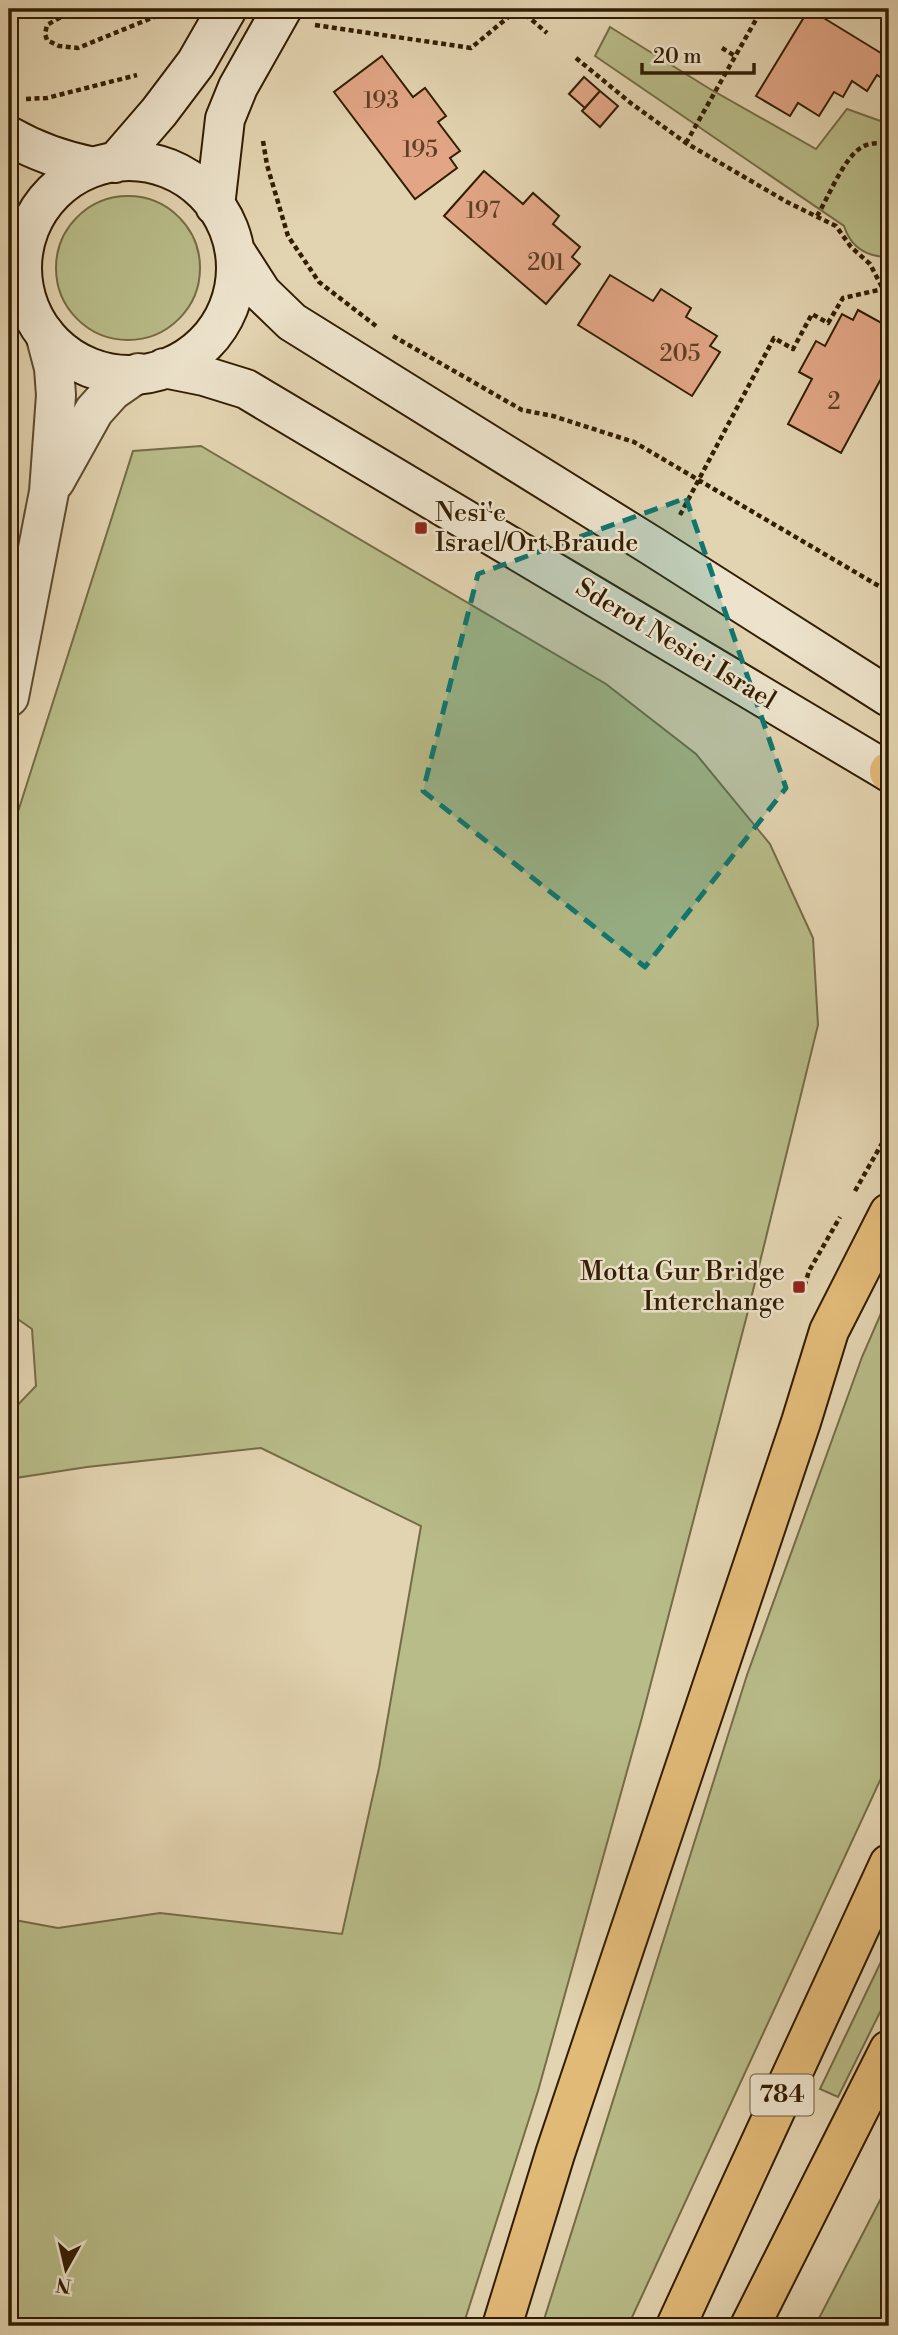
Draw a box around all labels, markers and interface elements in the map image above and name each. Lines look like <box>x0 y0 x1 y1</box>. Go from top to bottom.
scale bar <box>642 32 754 76</box>
text: 20 m <box>653 44 702 70</box>
house number: 193 <box>363 87 399 115</box>
house number: 195 <box>402 136 438 164</box>
house number: 197 <box>466 197 501 225</box>
house number: 201 <box>527 249 565 277</box>
house number: 205 <box>659 340 701 368</box>
house number: 2 <box>827 388 841 416</box>
place label: Nesi'e Israel/Ort Braude <box>435 497 638 559</box>
marker: Nesi'e Israel/Ort Braude <box>413 520 429 536</box>
street label: Sderot Nesiei Israel <box>570 572 782 717</box>
place label: Motta Gur Bridge Interchange <box>580 1256 785 1318</box>
marker: Motta Gur Bridge Interchange <box>791 1279 807 1295</box>
road number: 784 <box>750 2074 814 2116</box>
north arrow <box>32 2234 102 2304</box>
text: N <box>55 2272 73 2298</box>

